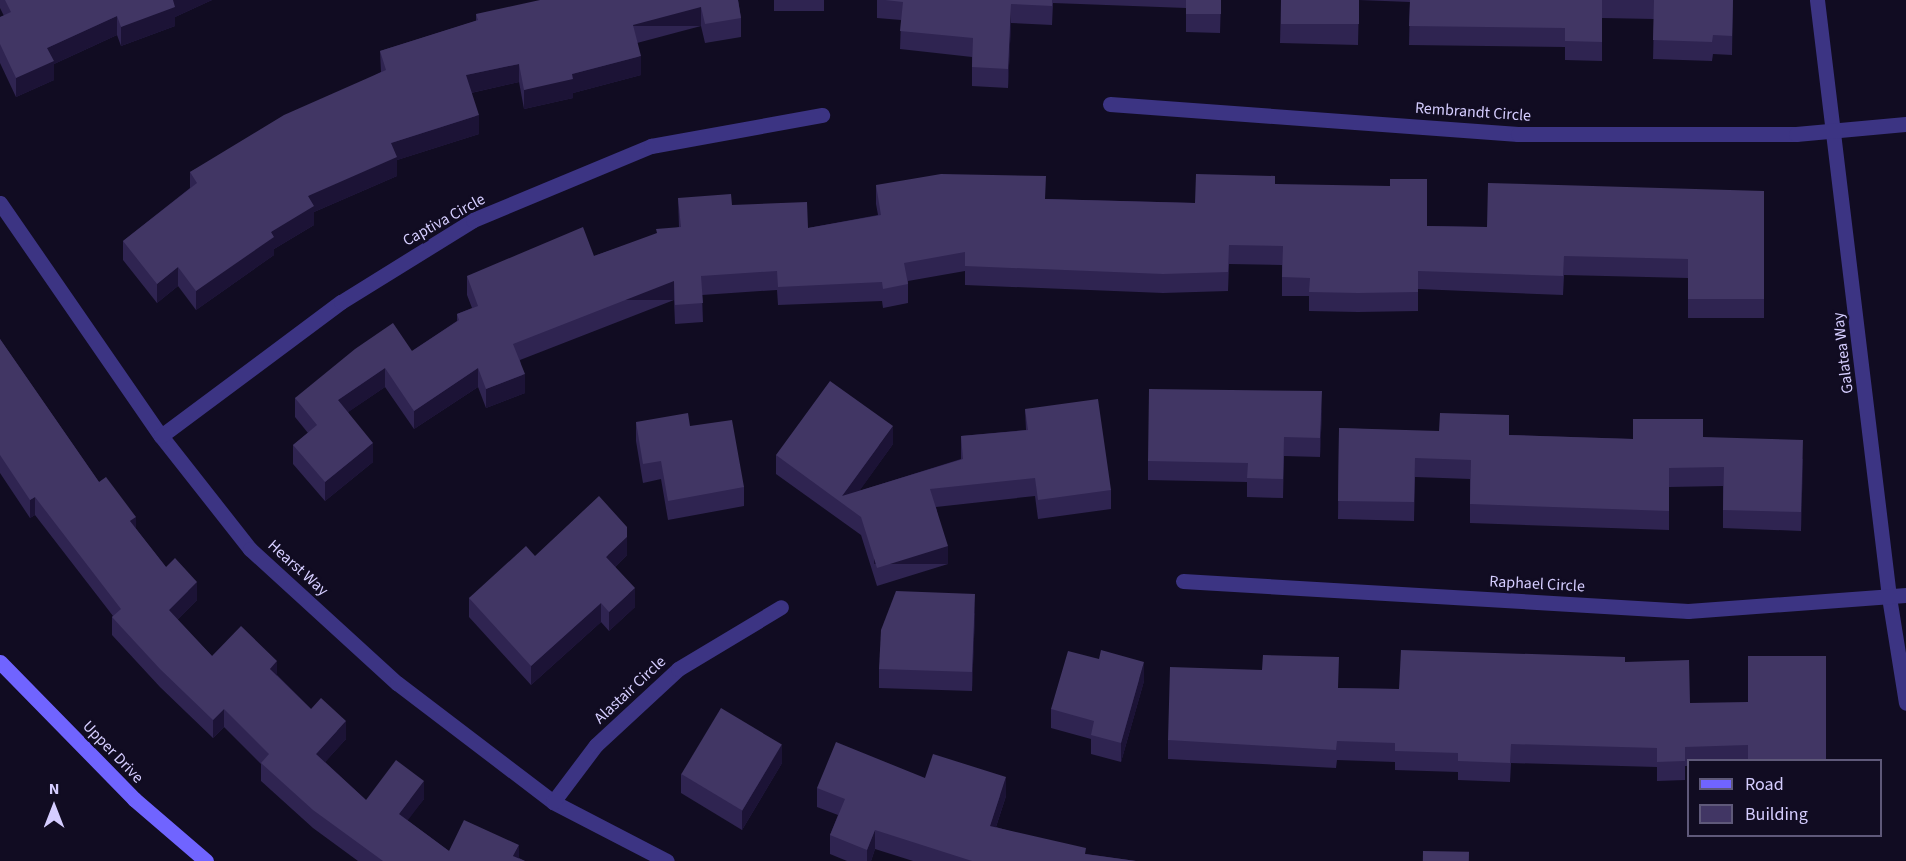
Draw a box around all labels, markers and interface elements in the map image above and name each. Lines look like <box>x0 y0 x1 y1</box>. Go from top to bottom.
street label: Rembrandt Circle <box>1414 98 1532 126</box>
street label: Captiva Circle <box>399 189 489 251</box>
street label: Galatea Way <box>1828 311 1858 395</box>
street label: Hearst Way <box>264 536 332 600</box>
street label: Raphael Circle <box>1489 572 1585 596</box>
street label: Alastair Circle <box>590 652 670 728</box>
street label: Upper Drive <box>79 717 147 787</box>
legend <box>1687 759 1882 837</box>
text: Road <box>1745 772 1784 797</box>
north arrow <box>24 777 84 837</box>
text: N <box>49 778 59 800</box>
text: Building <box>1745 802 1808 827</box>

